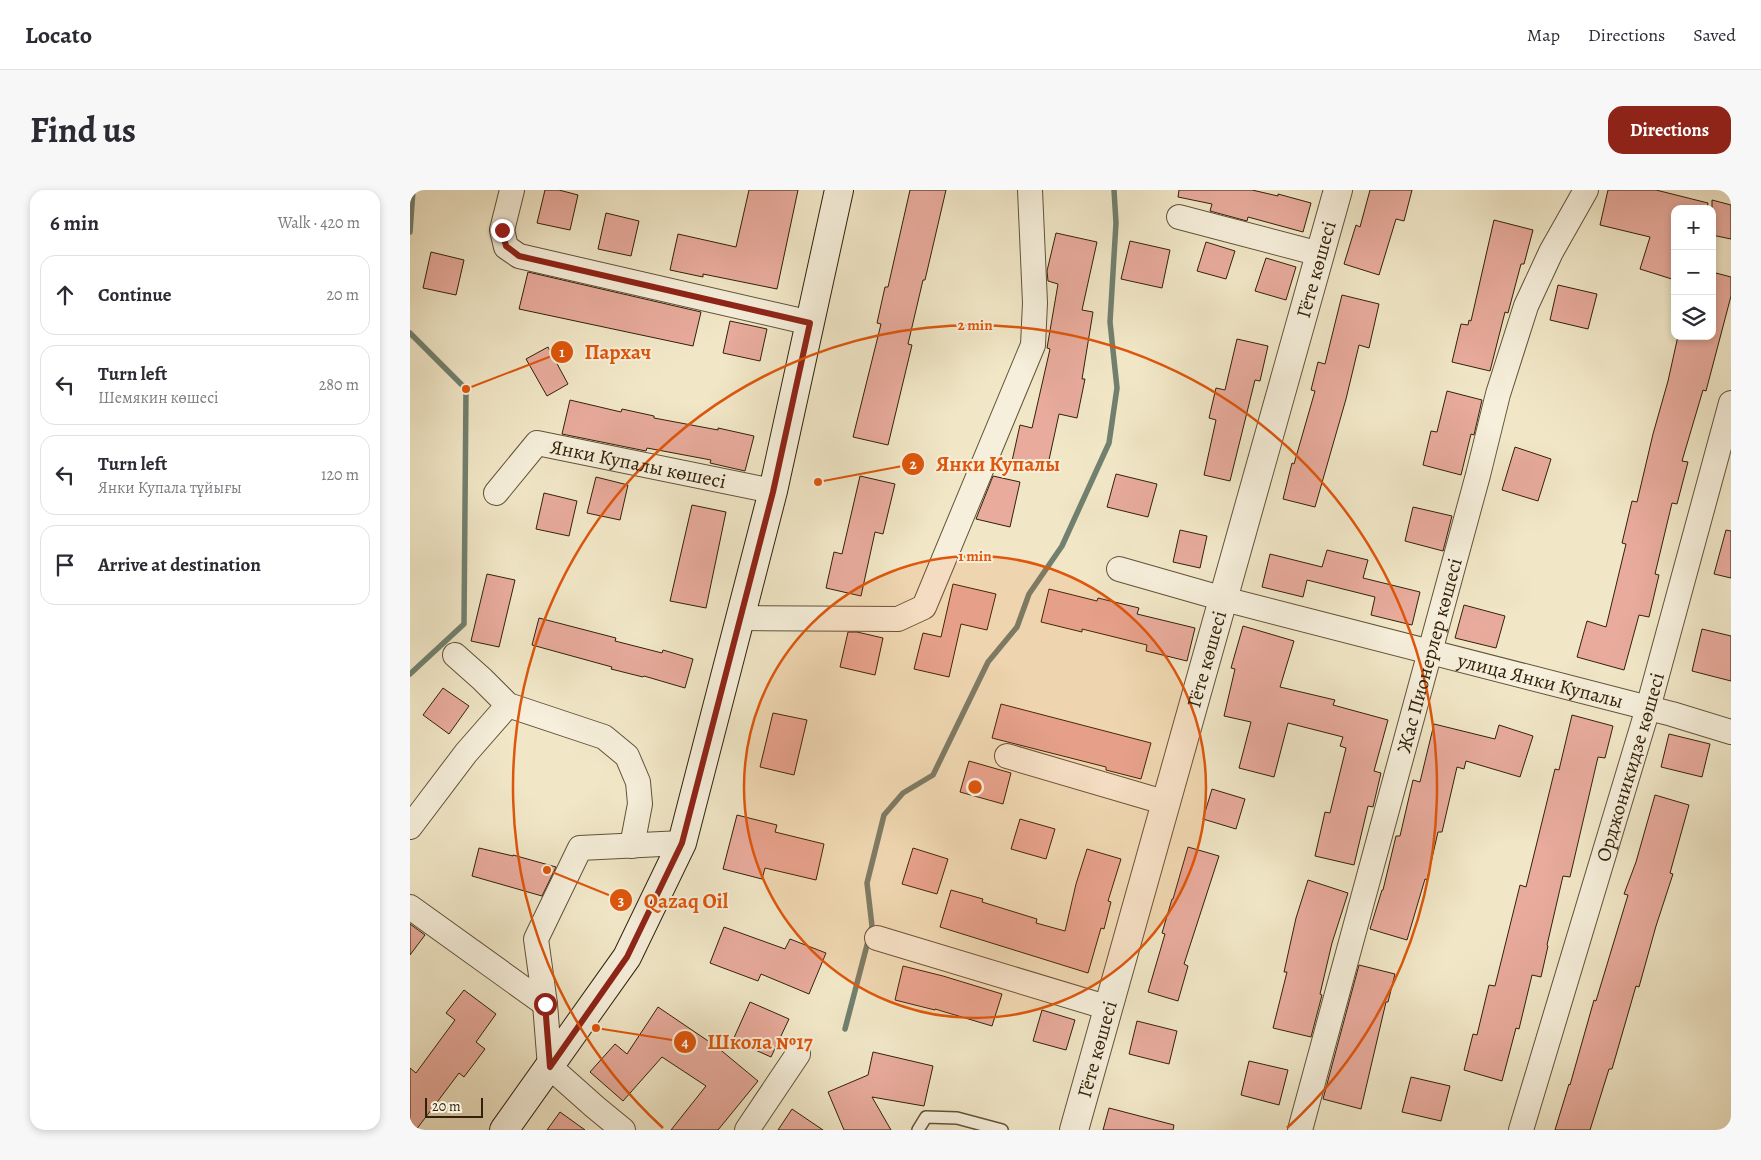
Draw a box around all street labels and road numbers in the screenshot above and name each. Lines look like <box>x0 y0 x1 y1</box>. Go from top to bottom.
street label: Гёте көшесі <box>1290 218 1343 321</box>
street label: Янки Купалы көшесі <box>548 433 729 495</box>
street label: Жас Пионерлер көшесі <box>1390 555 1469 756</box>
street label: Гёте көшесі <box>1180 608 1233 711</box>
street label: улица Янки Купалы <box>1454 646 1626 715</box>
street label: Орджоникидзе көшесі <box>1590 670 1671 865</box>
street label: Гёте көшесі <box>1071 998 1124 1101</box>

